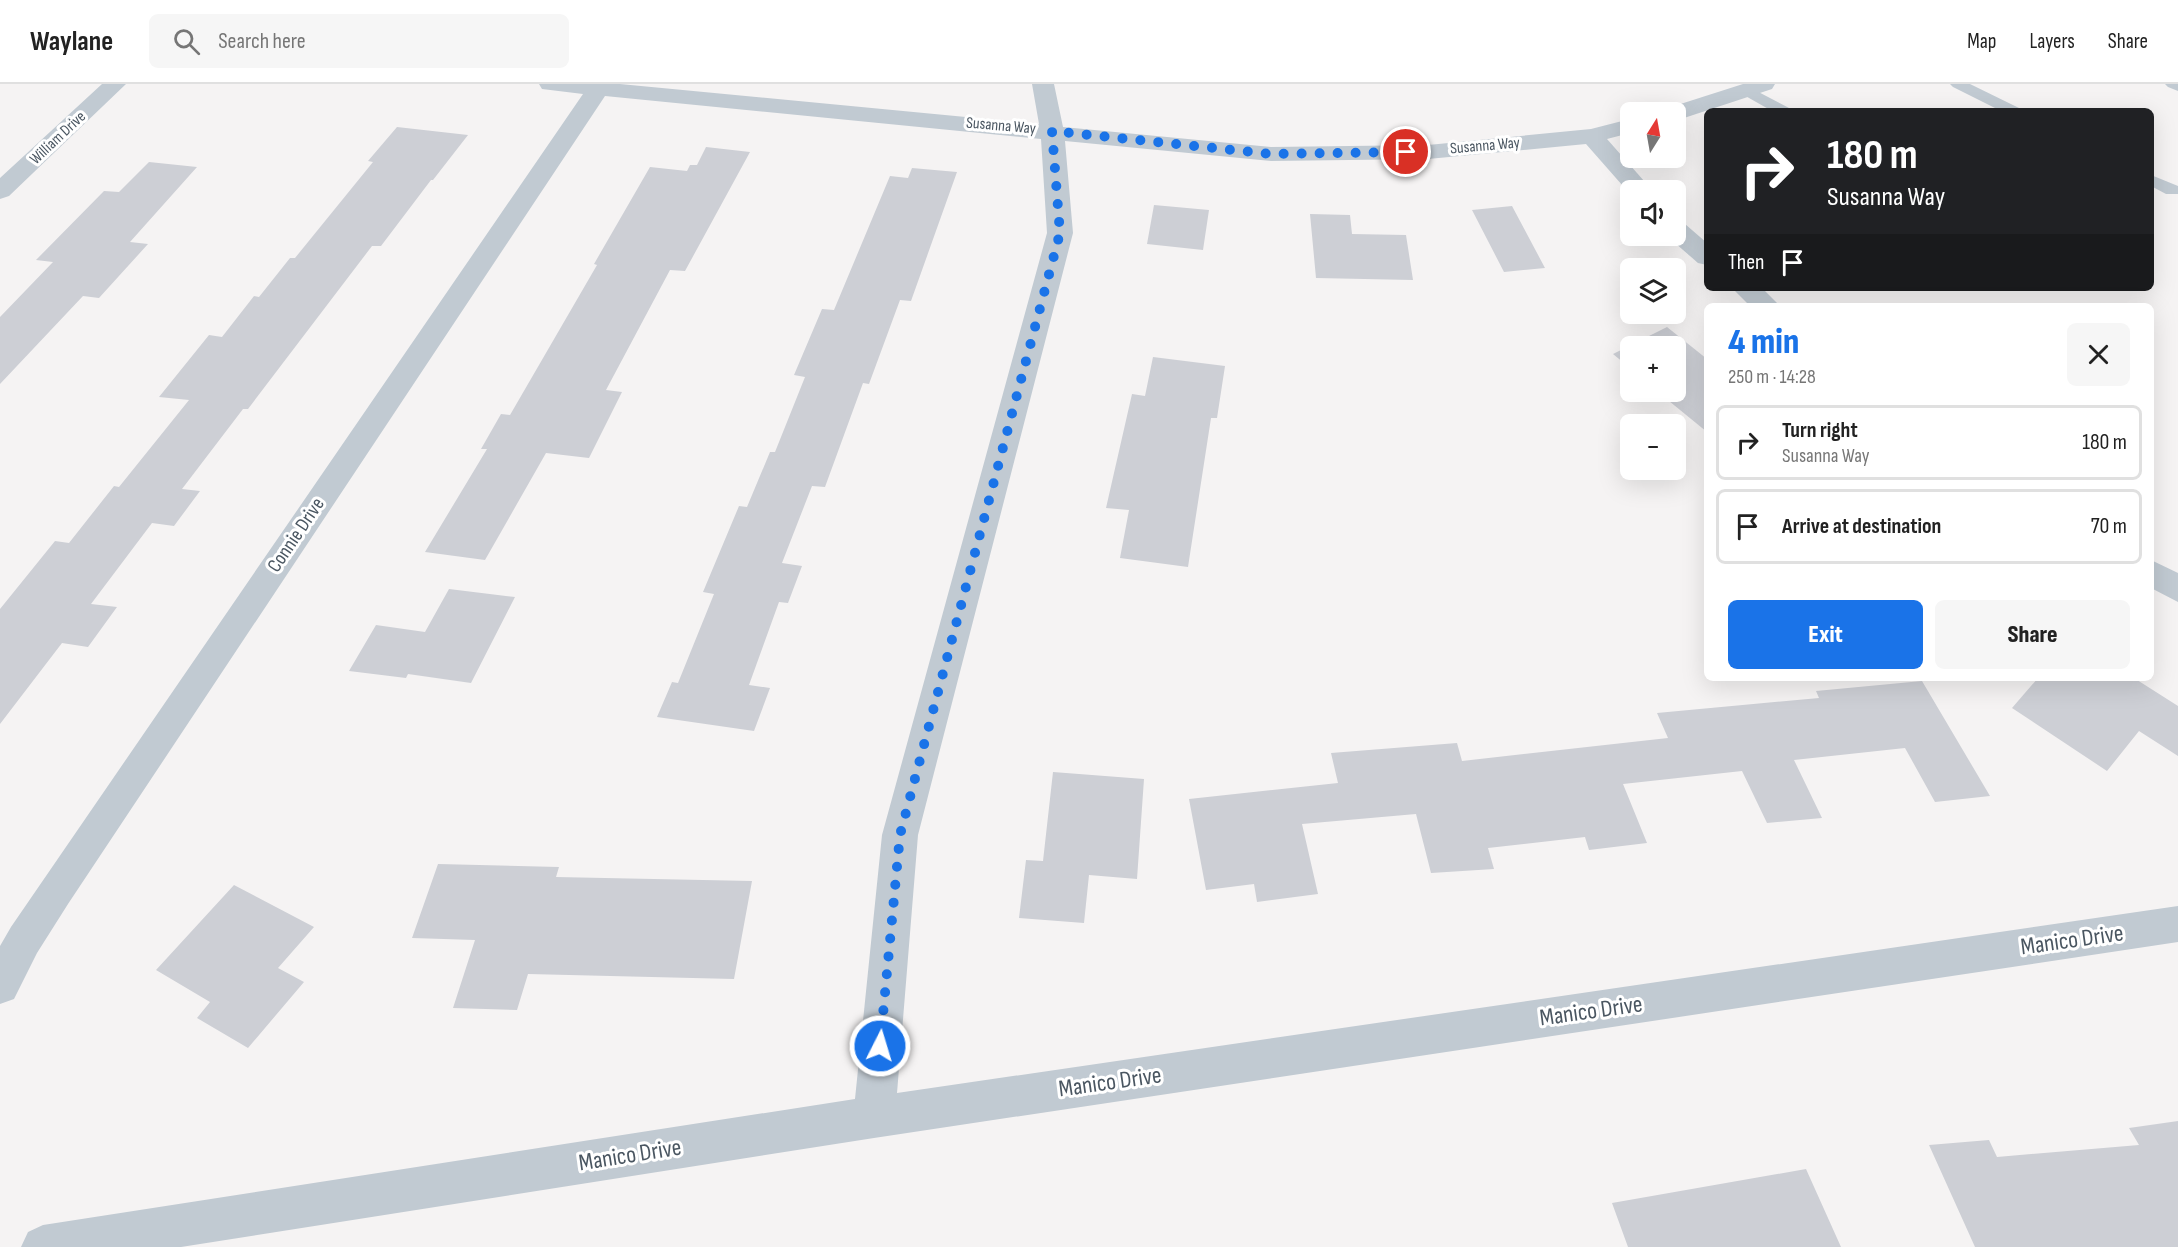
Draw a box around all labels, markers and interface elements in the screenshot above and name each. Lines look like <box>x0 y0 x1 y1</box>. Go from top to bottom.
search box <box>149 14 569 68</box>
text: Waylane <box>30 25 113 58</box>
icon: search <box>170 25 203 58</box>
text: Search here <box>218 28 306 55</box>
text: Map <box>1967 29 1996 54</box>
text: Layers <box>2029 29 2075 54</box>
text: Share <box>2108 29 2148 54</box>
north arrow <box>1620 102 1686 168</box>
map controls <box>1620 102 1686 480</box>
street label: William Drive <box>26 107 90 169</box>
street label: Susanna Way <box>965 113 1037 139</box>
pin <box>1380 126 1431 177</box>
text: 180 m <box>1827 130 1918 181</box>
icon: right <box>1728 132 1806 210</box>
street label: Susanna Way <box>1449 133 1521 159</box>
icon: arrive <box>1389 135 1422 168</box>
button: sound <box>1620 180 1686 246</box>
text: Susanna Way <box>1827 181 1945 213</box>
icon: arrive <box>1776 246 1809 279</box>
text: Then <box>1728 249 1764 276</box>
button: layers <box>1620 258 1686 324</box>
text: 4 min <box>1728 321 1799 364</box>
button: close <box>2067 323 2130 386</box>
button: + <box>1620 336 1686 402</box>
text: 250 m · 14:28 <box>1728 365 1816 389</box>
button: − <box>1620 414 1686 480</box>
text: Turn right <box>1782 417 1858 444</box>
icon: right <box>1731 426 1764 459</box>
text: 180 m <box>2082 429 2127 456</box>
text: Susanna Way <box>1782 444 1869 468</box>
street label: Connie Drive <box>262 493 330 577</box>
icon: arrive <box>1731 510 1764 543</box>
text: Arrive at destination <box>1782 513 1941 540</box>
text: 70 m <box>2091 513 2127 540</box>
button: Exit <box>1728 600 1923 669</box>
button: Share <box>1935 600 2130 669</box>
street label: Manico Drive <box>2019 918 2125 962</box>
street label: Manico Drive <box>1538 989 1644 1033</box>
position arrow <box>848 1014 912 1078</box>
street label: Manico Drive <box>1057 1060 1163 1104</box>
street label: Manico Drive <box>577 1133 683 1177</box>

